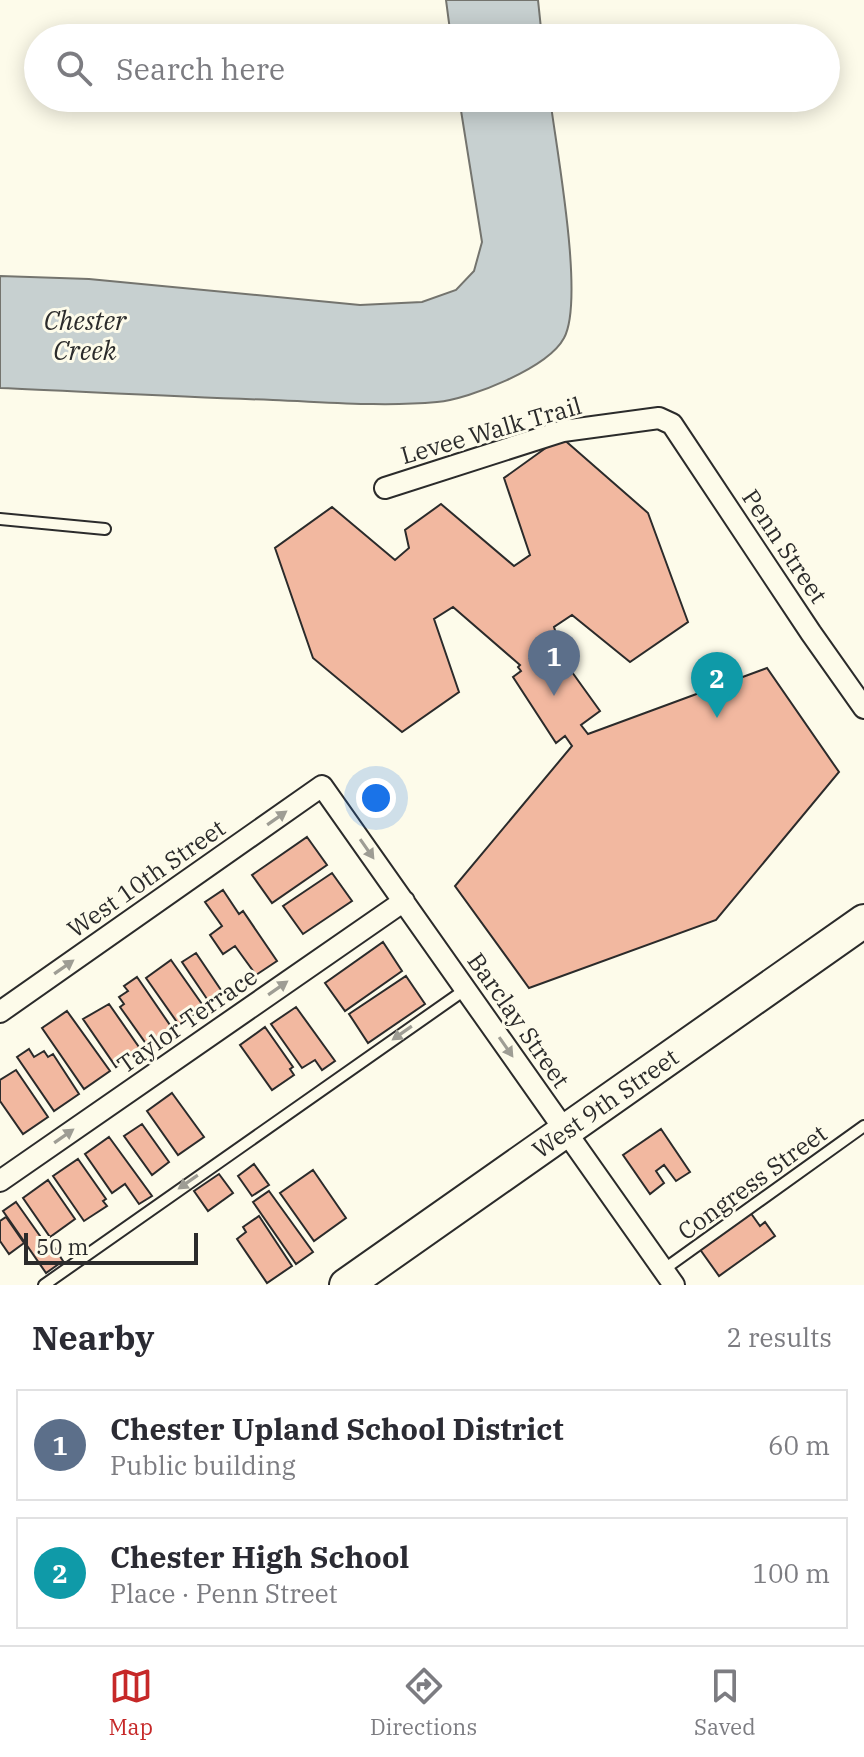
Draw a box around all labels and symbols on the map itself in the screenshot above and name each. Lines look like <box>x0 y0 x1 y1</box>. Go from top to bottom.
water label: Chester Creek <box>44 303 127 367</box>
street label: Levee Walk Trail <box>397 389 585 471</box>
street label: Penn Street <box>735 483 835 609</box>
pin: 1 <box>528 630 580 696</box>
pin: 2 <box>691 652 743 718</box>
your location <box>356 778 396 818</box>
one-way arrow <box>266 811 287 826</box>
street label: West 10th Street <box>61 812 231 944</box>
one-way arrow <box>359 839 374 860</box>
street label: Barclay Street <box>461 946 577 1094</box>
one-way arrow <box>53 960 74 975</box>
street label: Taylor Terrace <box>111 960 263 1080</box>
one-way arrow <box>267 981 288 996</box>
one-way arrow <box>391 1025 412 1040</box>
one-way arrow <box>498 1036 513 1057</box>
street label: West 9th Street <box>526 1041 684 1165</box>
street label: Congress Street <box>671 1117 833 1247</box>
one-way arrow <box>54 1129 75 1144</box>
one-way arrow <box>178 1174 199 1189</box>
scale bar <box>24 1229 198 1265</box>

